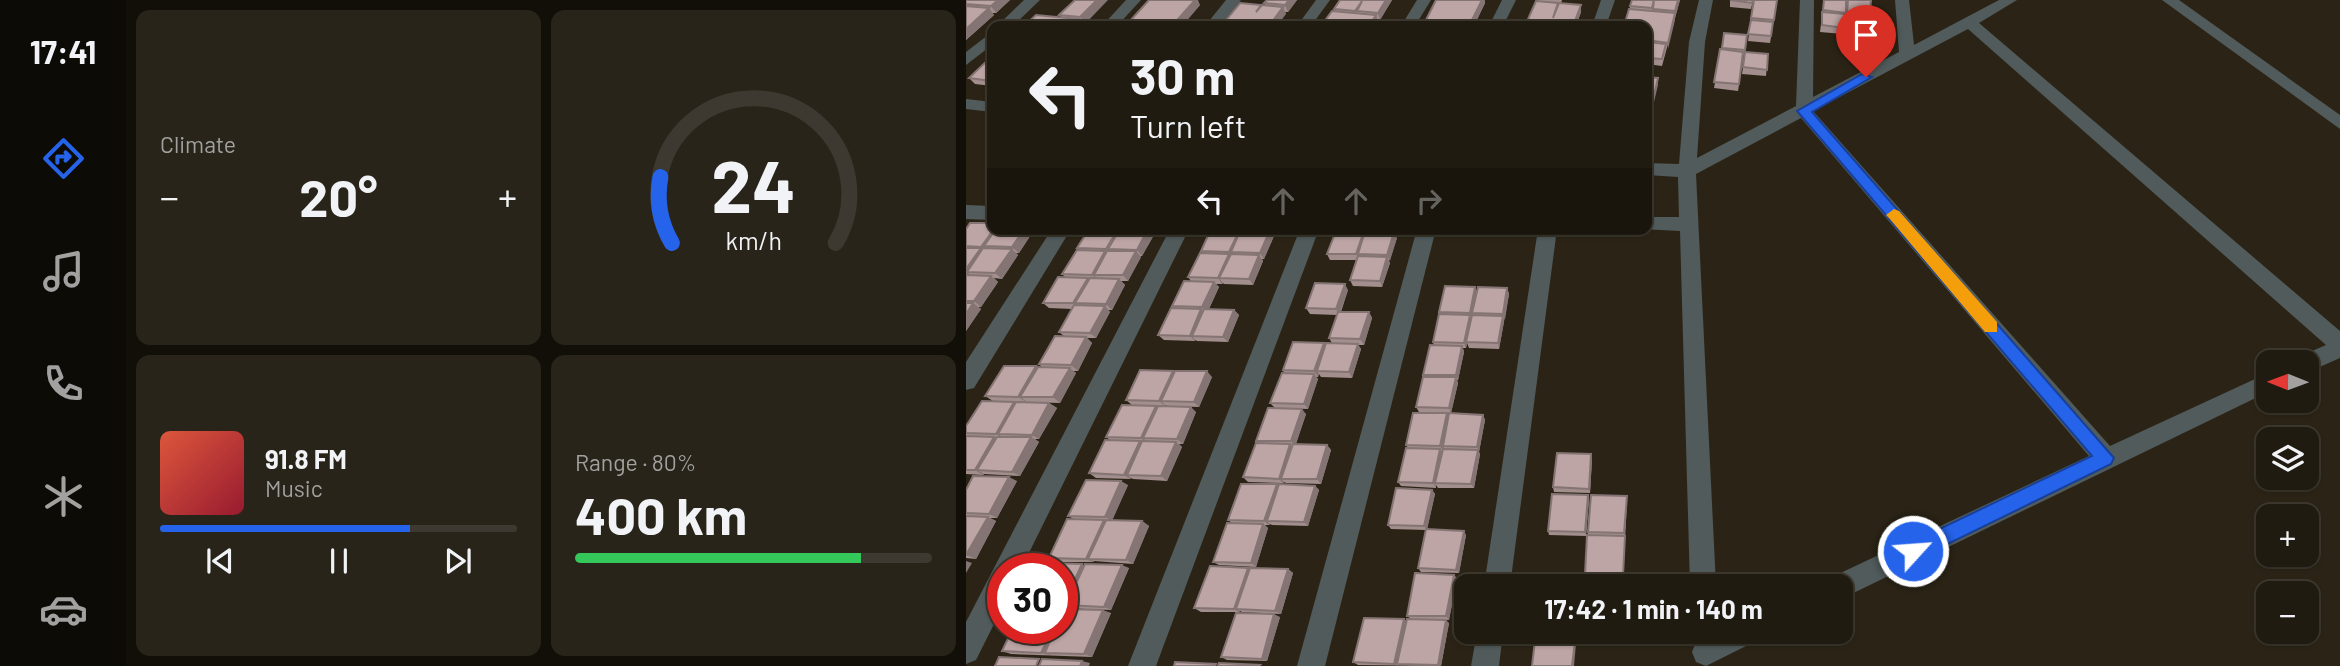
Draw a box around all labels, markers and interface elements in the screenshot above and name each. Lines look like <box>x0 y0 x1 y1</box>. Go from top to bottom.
pin <box>1836 5 1896 77</box>
icon: arrive <box>1847 16 1885 54</box>
text: 17:41 <box>30 32 96 70</box>
text: 30 m <box>1130 46 1235 105</box>
icon: left <box>1015 49 1106 140</box>
text: Turn left <box>1130 106 1247 144</box>
text: Climate <box>160 130 236 158</box>
icon: directions <box>39 134 88 183</box>
text: 24 <box>711 141 796 229</box>
text: 20° <box>299 165 378 227</box>
text: − <box>160 173 179 219</box>
text: + <box>498 173 517 219</box>
icon: left <box>1191 182 1229 220</box>
icon: ahead <box>1264 182 1302 220</box>
icon: ahead <box>1337 182 1375 220</box>
icon: right <box>1410 182 1448 220</box>
text: km/h <box>725 225 782 255</box>
icon: music <box>39 247 88 296</box>
north arrow <box>2256 350 2319 413</box>
map controls <box>2256 350 2319 644</box>
icon: phone <box>39 359 88 408</box>
button: layers <box>2256 427 2319 490</box>
text: 91.8 FM <box>265 443 347 474</box>
text: Range · 80% <box>575 448 696 476</box>
icon: climate <box>39 472 88 521</box>
text: Music <box>265 474 323 502</box>
text: 400 km <box>575 483 747 545</box>
button: + <box>2256 504 2319 567</box>
position arrow <box>1876 514 1950 588</box>
icon: previous <box>201 542 239 580</box>
icon: pause <box>320 542 358 580</box>
icon: next <box>439 542 477 580</box>
speed limit sign: 30 <box>987 553 1078 644</box>
button: − <box>2256 581 2319 644</box>
icon: car <box>39 585 88 634</box>
text: 17:42 · 1 min · 140 m <box>1544 593 1763 624</box>

